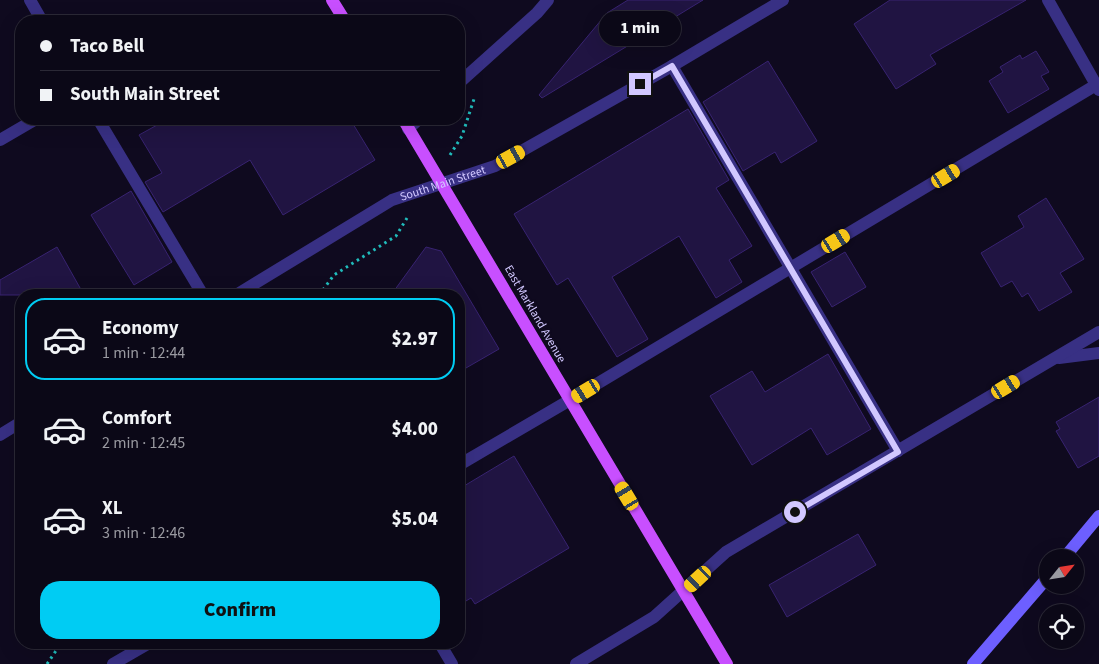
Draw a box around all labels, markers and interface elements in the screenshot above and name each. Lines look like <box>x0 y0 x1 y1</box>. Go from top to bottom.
callout: 1 min <box>599 12 681 46</box>
text: 1 min <box>620 17 660 39</box>
text: Taco Bell <box>70 33 144 60</box>
route end <box>629 73 651 95</box>
text: South Main Street <box>70 81 220 108</box>
car <box>494 143 527 171</box>
street label: South Main Street <box>398 161 488 205</box>
car <box>929 162 962 190</box>
car <box>819 227 852 255</box>
street label: East Markland Avenue <box>500 262 570 366</box>
text: Economy <box>102 315 179 342</box>
icon: car <box>42 317 87 362</box>
text: $2.97 <box>392 326 438 353</box>
text: 1 min · 12:44 <box>102 342 185 364</box>
car <box>989 373 1022 401</box>
car <box>569 377 602 405</box>
text: Comfort <box>102 405 172 432</box>
icon: car <box>42 407 87 452</box>
text: $4.00 <box>392 416 438 443</box>
text: 2 min · 12:45 <box>102 432 185 454</box>
car <box>612 479 641 513</box>
text: XL <box>102 495 123 522</box>
icon: car <box>42 497 87 542</box>
route start <box>784 501 806 523</box>
text: $5.04 <box>392 506 438 533</box>
text: 3 min · 12:46 <box>102 522 185 544</box>
north arrow <box>1039 549 1084 594</box>
map controls <box>1039 549 1084 649</box>
car <box>681 563 714 595</box>
button: Confirm <box>40 581 440 639</box>
button: locate <box>1039 604 1084 649</box>

